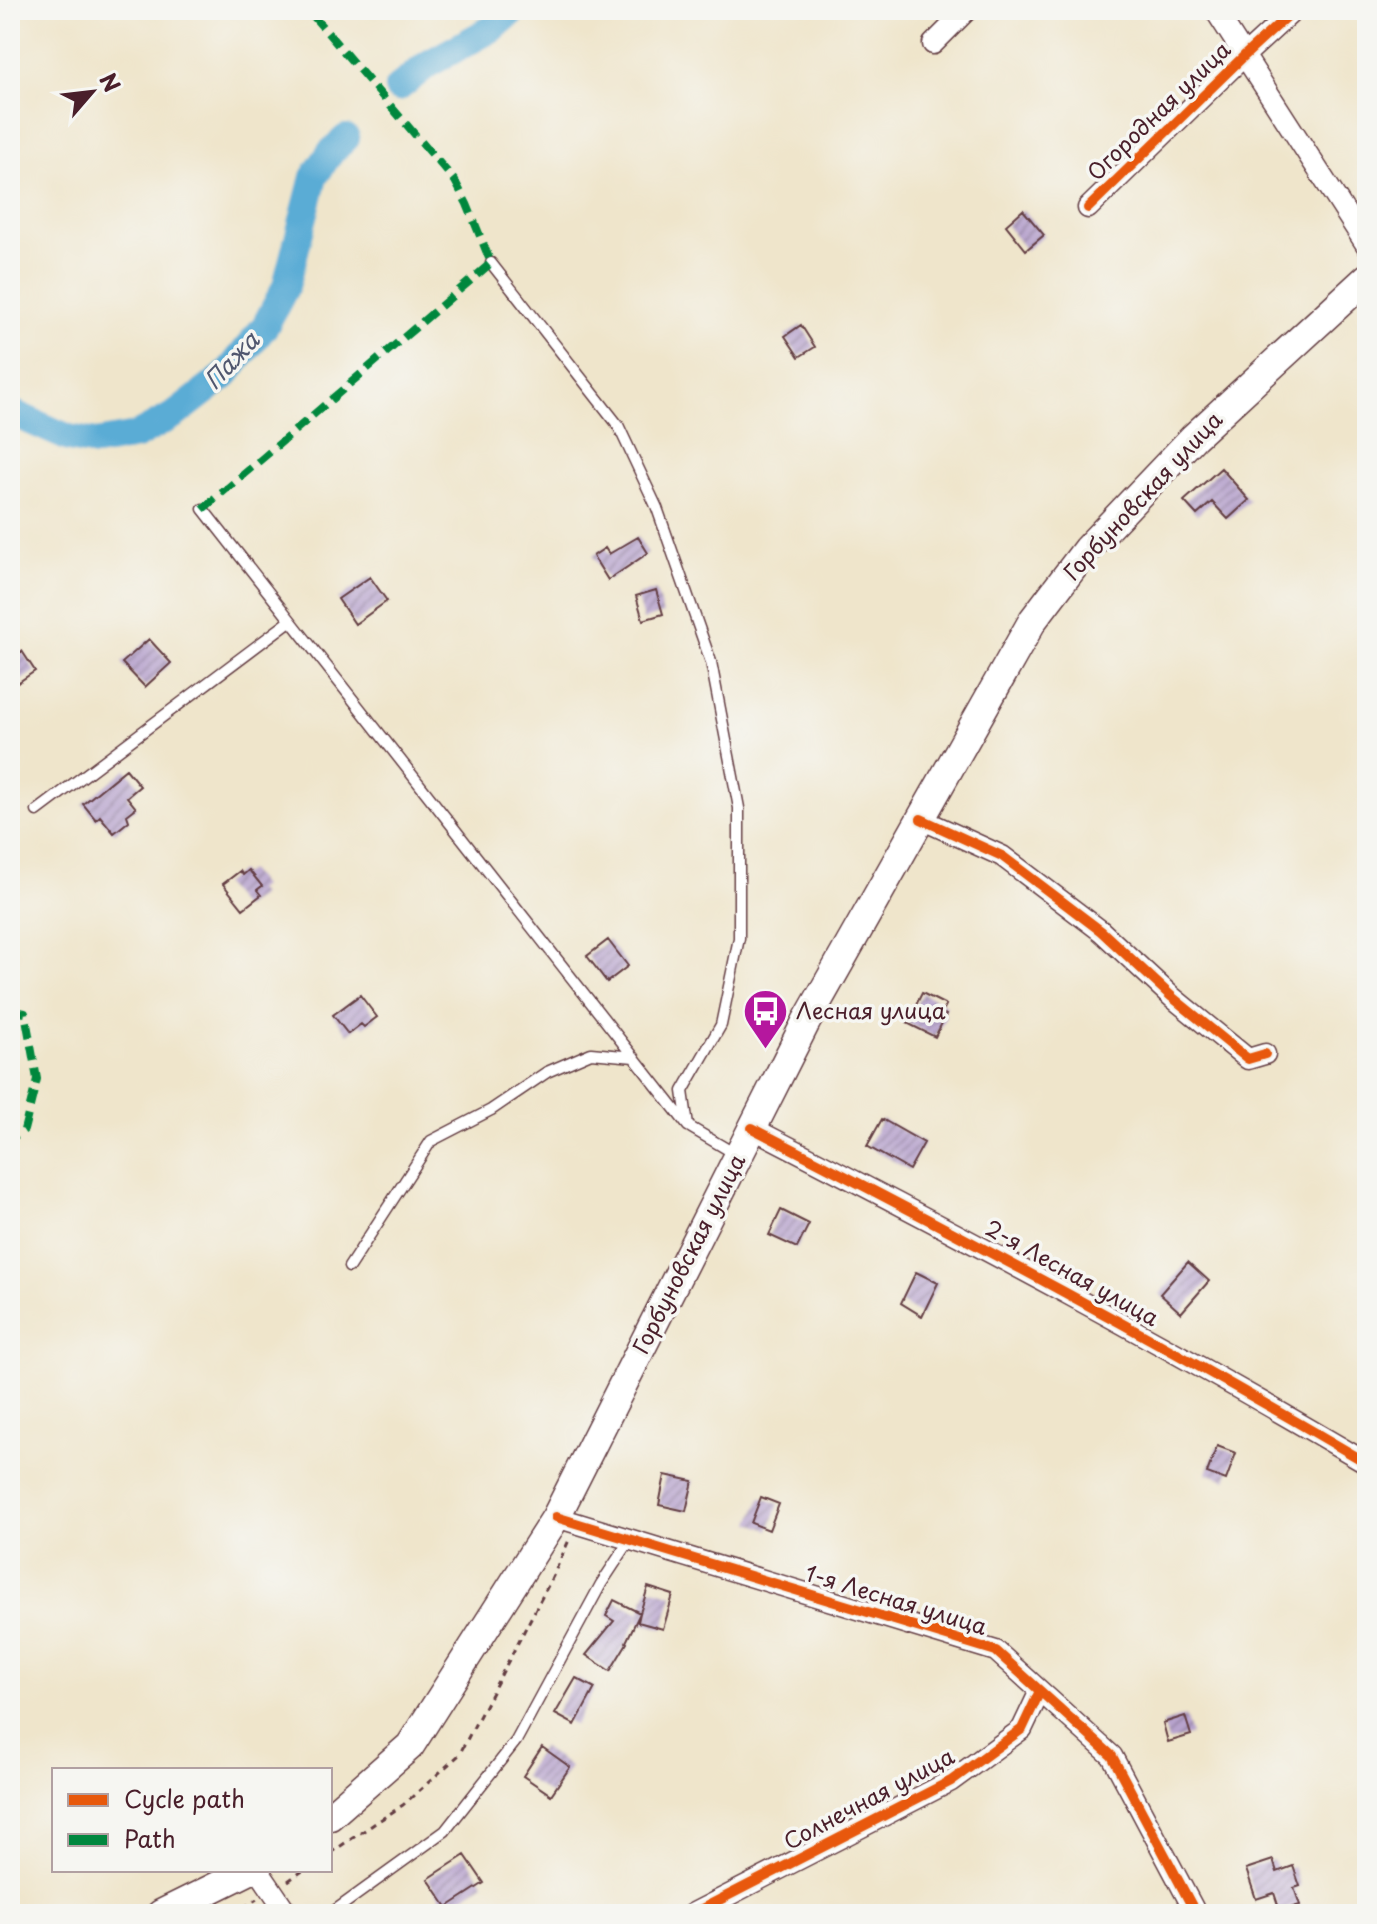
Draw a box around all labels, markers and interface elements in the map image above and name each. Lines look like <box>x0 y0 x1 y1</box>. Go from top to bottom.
street label: Огородная улица <box>1079 32 1237 187</box>
north arrow <box>52 52 132 132</box>
text: N <box>92 66 130 97</box>
water label: Пажа <box>194 322 267 397</box>
street label: Горбуновская улица <box>1055 403 1229 587</box>
bus stop icon: Лесная улица <box>741 987 789 1050</box>
place label: Лесная улица <box>796 993 946 1026</box>
street label: Горбуновская улица <box>623 1148 752 1359</box>
street label: 2-я Лесная улица <box>980 1210 1166 1333</box>
street label: 1-я Лесная улица <box>801 1555 992 1642</box>
street label: Солнечная улица <box>777 1739 960 1857</box>
legend <box>52 1768 332 1872</box>
text: Cycle path <box>124 1780 245 1816</box>
text: Path <box>124 1820 176 1856</box>

